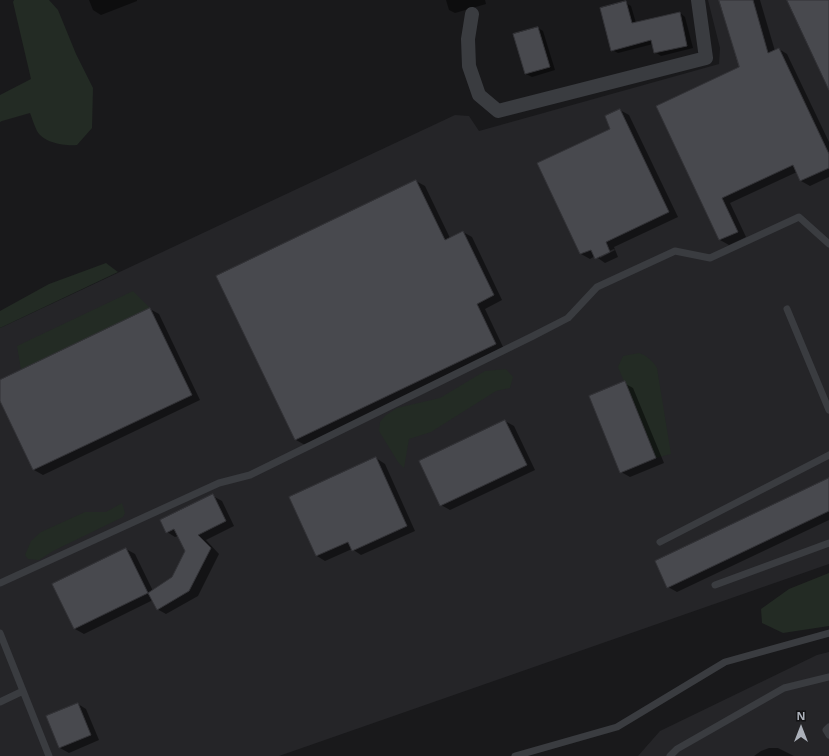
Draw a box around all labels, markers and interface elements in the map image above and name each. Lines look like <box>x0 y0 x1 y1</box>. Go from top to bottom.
north arrow <box>781 708 821 748</box>
text: N <box>797 708 805 723</box>

